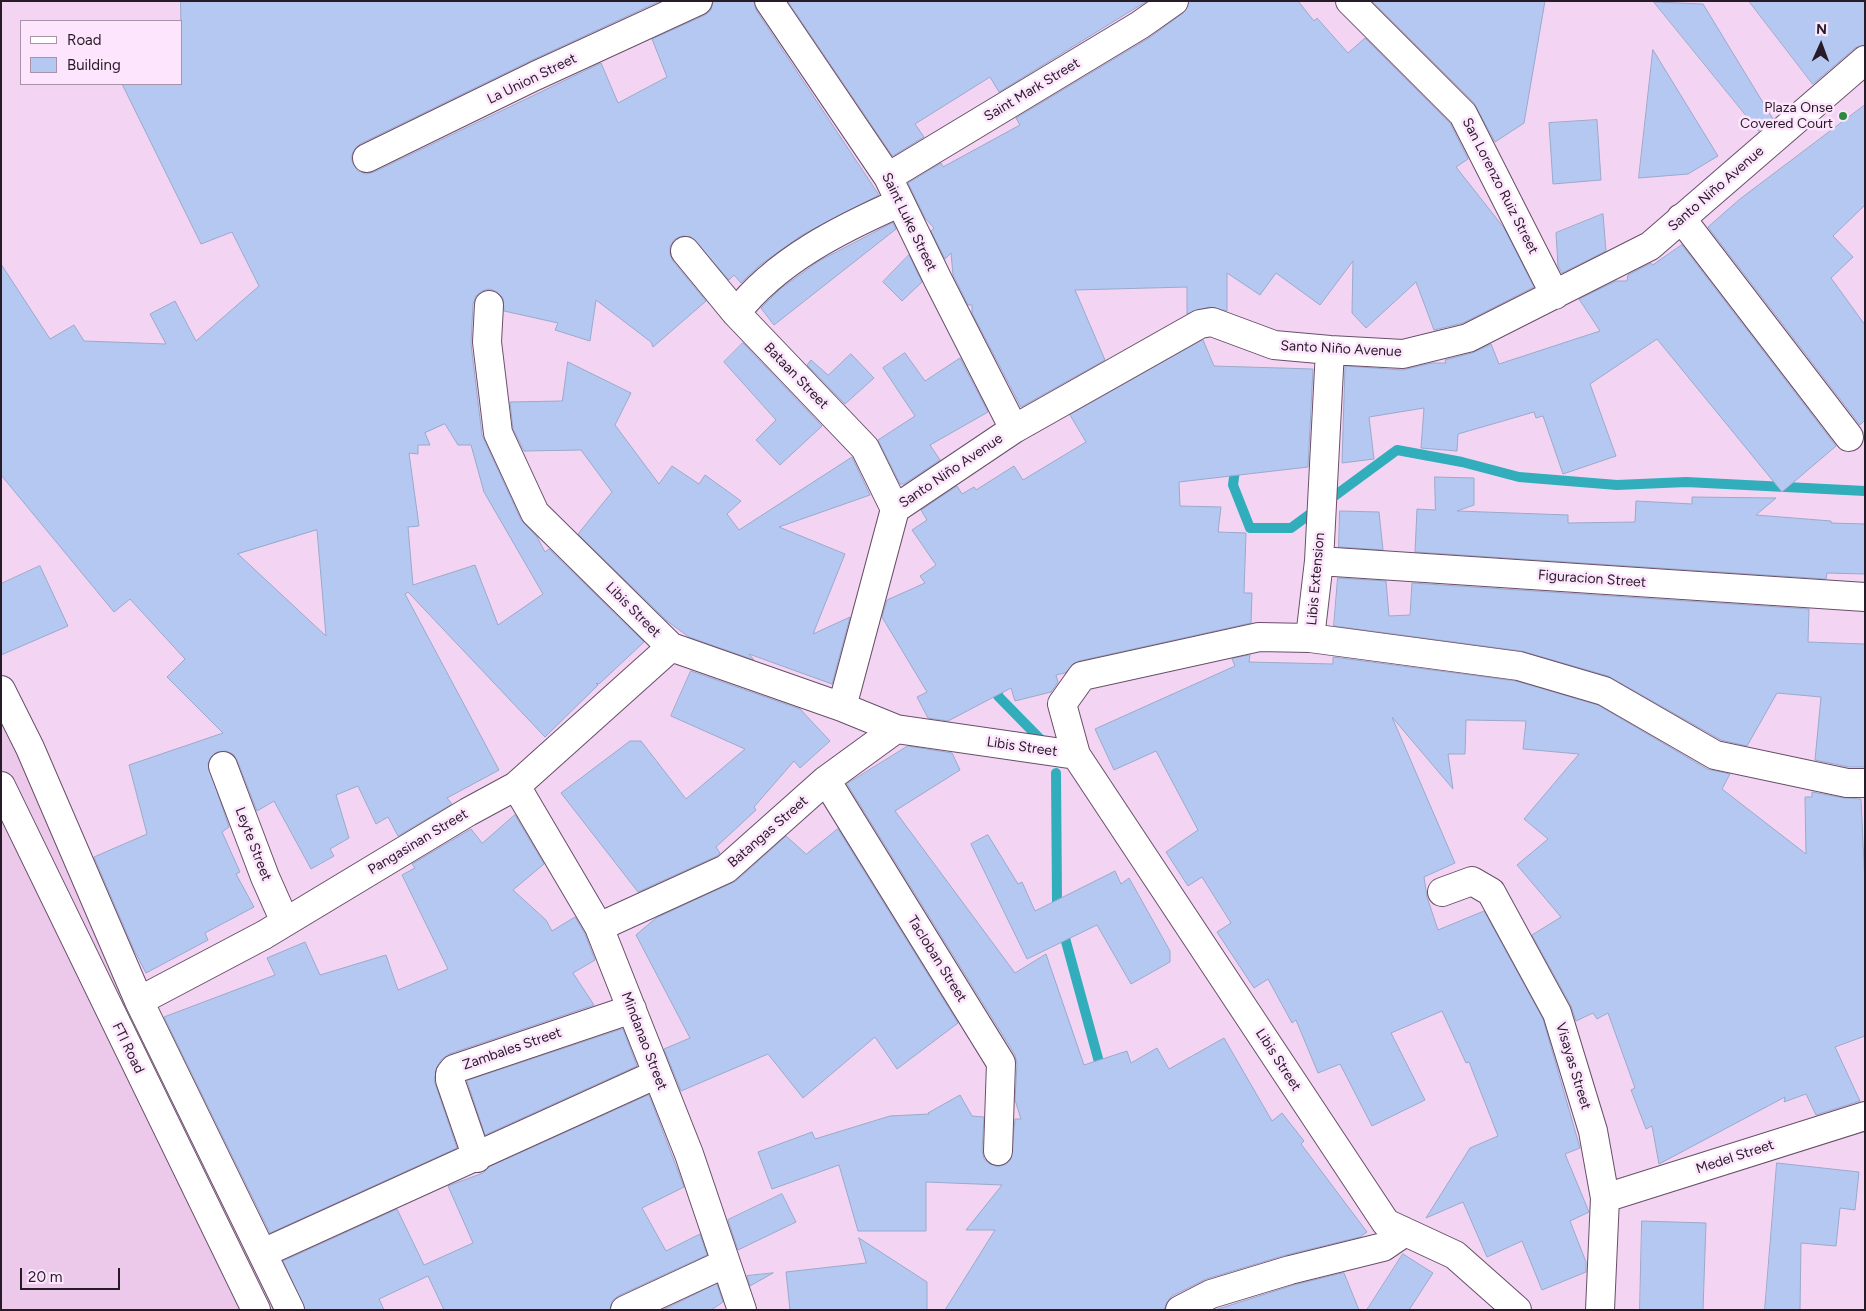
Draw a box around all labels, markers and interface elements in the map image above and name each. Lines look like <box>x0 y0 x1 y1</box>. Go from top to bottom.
legend <box>20 20 182 85</box>
north arrow <box>1796 20 1846 70</box>
text: N <box>1816 21 1827 38</box>
text: Road <box>67 31 102 49</box>
street label: La Union Street <box>485 50 579 108</box>
street label: Saint Mark Street <box>981 55 1083 125</box>
text: Building <box>67 56 121 74</box>
place label: Plaza Onse Covered Court <box>1740 100 1833 132</box>
marker: Plaza Onse Covered Court <box>1837 110 1849 122</box>
street label: San Lorenzo Ruiz Street <box>1458 115 1542 257</box>
street label: Santo Niño Avenue <box>1665 143 1767 235</box>
street label: Saint Luke Street <box>878 170 940 274</box>
street label: Santo Niño Avenue <box>1280 337 1402 361</box>
street label: Bataan Street <box>760 339 832 413</box>
street label: Santo Niño Avenue <box>896 430 1006 512</box>
street label: Libis Extension <box>1304 532 1328 626</box>
street label: Figuracion Street <box>1537 567 1647 591</box>
street label: Libis Street <box>602 579 664 641</box>
street label: Libis Street <box>986 734 1058 760</box>
street label: Batangas Street <box>725 793 811 871</box>
street label: Leyte Street <box>231 805 275 883</box>
street label: Pangasinan Street <box>365 806 471 878</box>
street label: Tacloban Street <box>904 913 970 1005</box>
street label: Mindanao Street <box>618 989 670 1093</box>
street label: FTI Road <box>108 1020 148 1076</box>
street label: Visayas Street <box>1552 1020 1594 1112</box>
street label: Zambales Street <box>460 1024 564 1074</box>
street label: Libis Street <box>1252 1026 1304 1094</box>
street label: Medel Street <box>1694 1136 1776 1178</box>
scale bar <box>22 1258 122 1290</box>
text: 20 m <box>28 1268 62 1286</box>

